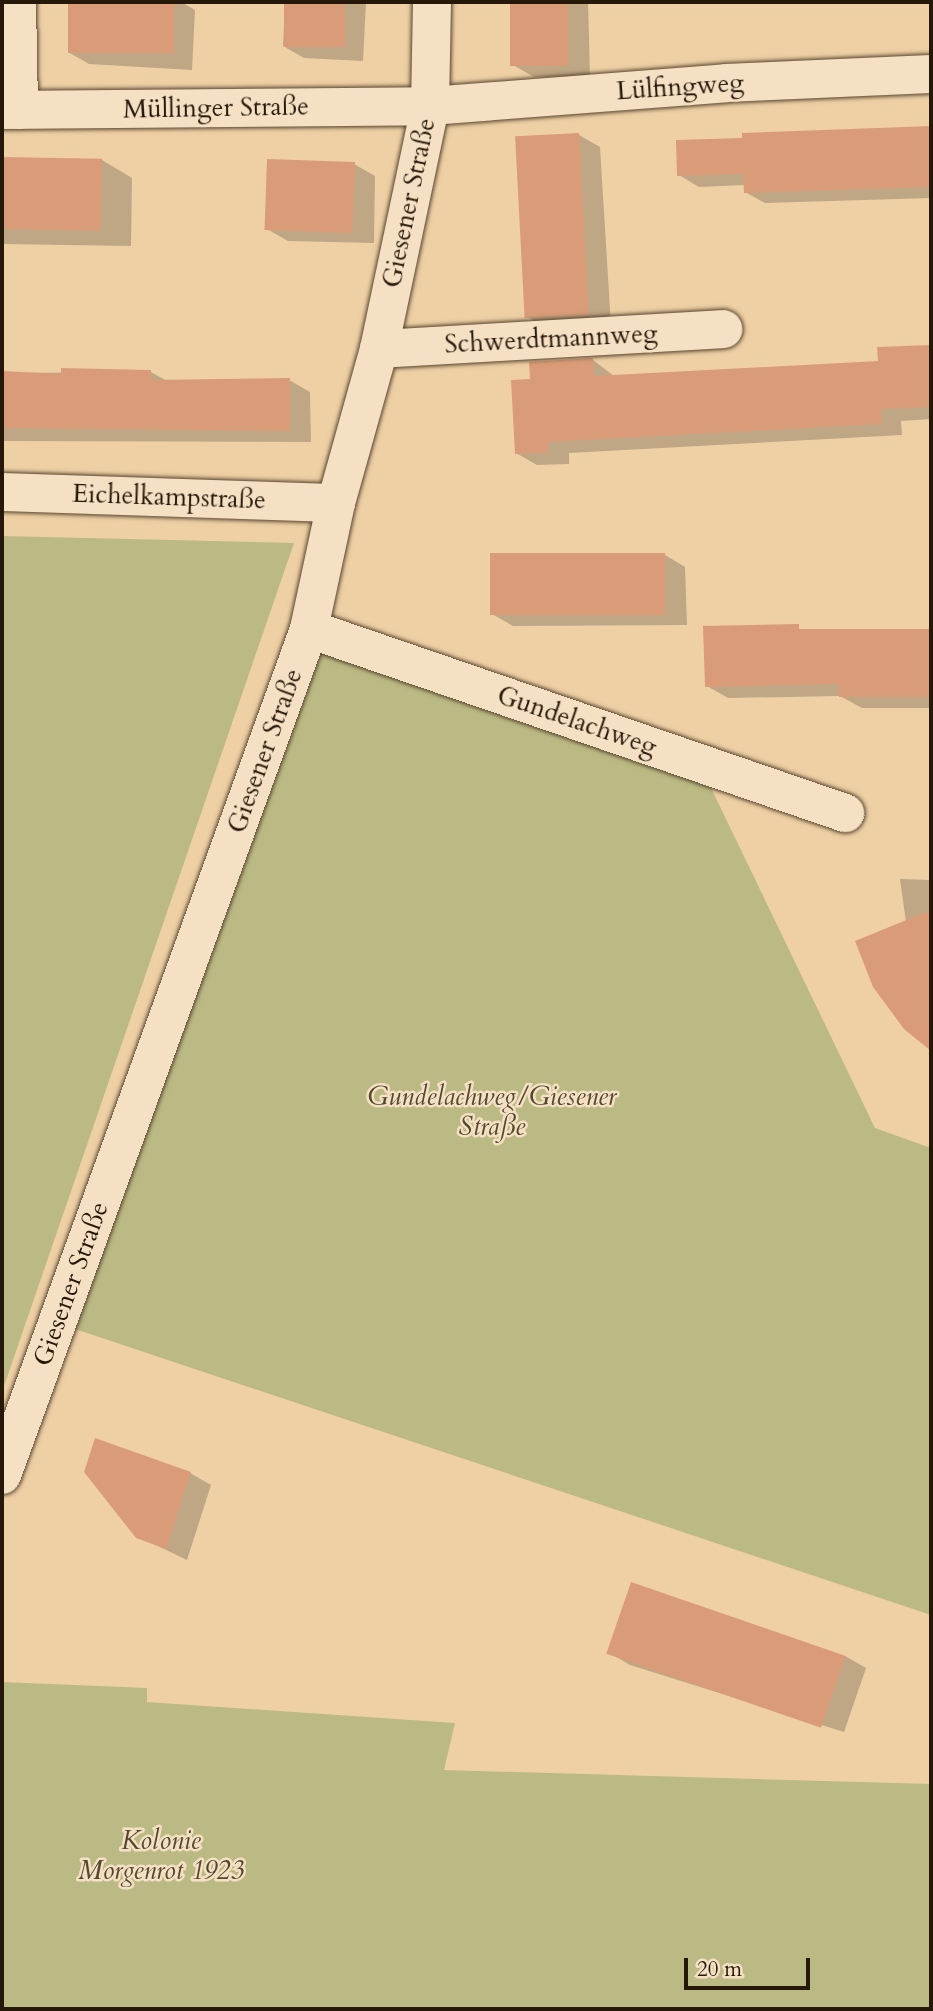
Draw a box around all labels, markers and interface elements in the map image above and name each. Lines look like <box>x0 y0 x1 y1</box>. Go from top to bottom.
street label: Lülfingweg <box>615 67 745 107</box>
street label: Müllinger Straße <box>123 91 309 125</box>
street label: Giesener Straße <box>376 115 442 291</box>
street label: Schwerdtmannweg <box>444 318 658 360</box>
street label: Eichelkampstraße <box>72 478 266 516</box>
street label: Giesener Straße <box>221 665 309 837</box>
street label: Gundelachweg <box>493 679 661 763</box>
park label: Gundelachweg/Giesener Straße <box>367 1081 617 1142</box>
street label: Giesener Straße <box>27 1198 115 1370</box>
park label: Kolonie Morgenrot 1923 <box>78 1825 244 1886</box>
scale bar <box>688 1944 814 1988</box>
text: 20 m <box>697 1955 742 1984</box>

